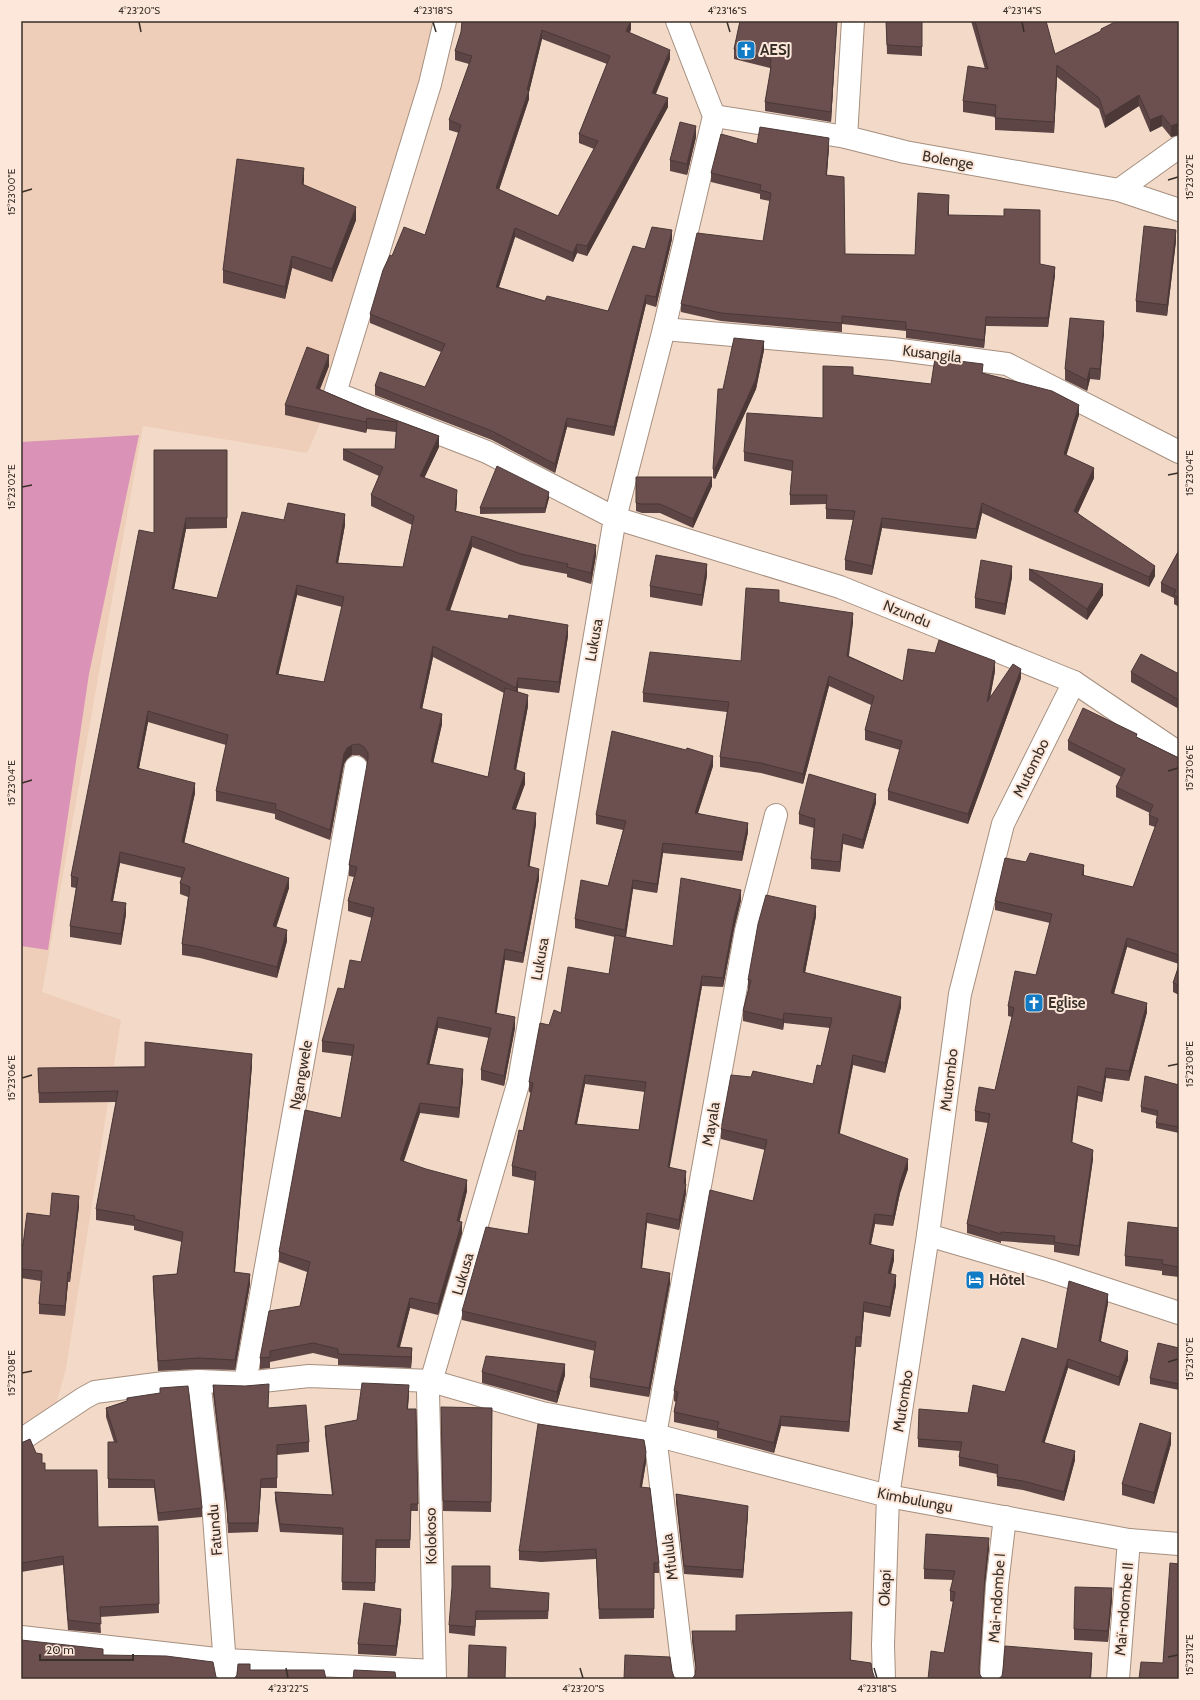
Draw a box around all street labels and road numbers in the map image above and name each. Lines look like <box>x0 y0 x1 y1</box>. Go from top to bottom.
street label: Bolenge <box>921 147 975 173</box>
street label: Kusangila <box>901 341 963 367</box>
street label: Nzundu <box>880 596 934 632</box>
street label: Lukusa <box>581 616 607 663</box>
street label: Mutombo <box>1009 736 1053 800</box>
street label: Lukusa <box>527 935 553 982</box>
street label: Ngangwele <box>286 1038 316 1111</box>
street label: Mutombo <box>936 1048 962 1112</box>
street label: Mayala <box>698 1100 724 1147</box>
street label: Lukusa <box>448 1250 478 1297</box>
street label: Mutombo <box>889 1369 917 1433</box>
street label: Kimbulungu <box>876 1484 954 1516</box>
street label: Fatundu <box>204 1504 226 1556</box>
street label: Kolokoso <box>422 1507 440 1565</box>
street label: Mfulula <box>658 1532 682 1581</box>
street label: Mai-ndombe I <box>985 1552 1009 1644</box>
street label: Maï-ndombe II <box>1111 1561 1137 1657</box>
street label: Okapi <box>875 1569 895 1607</box>

